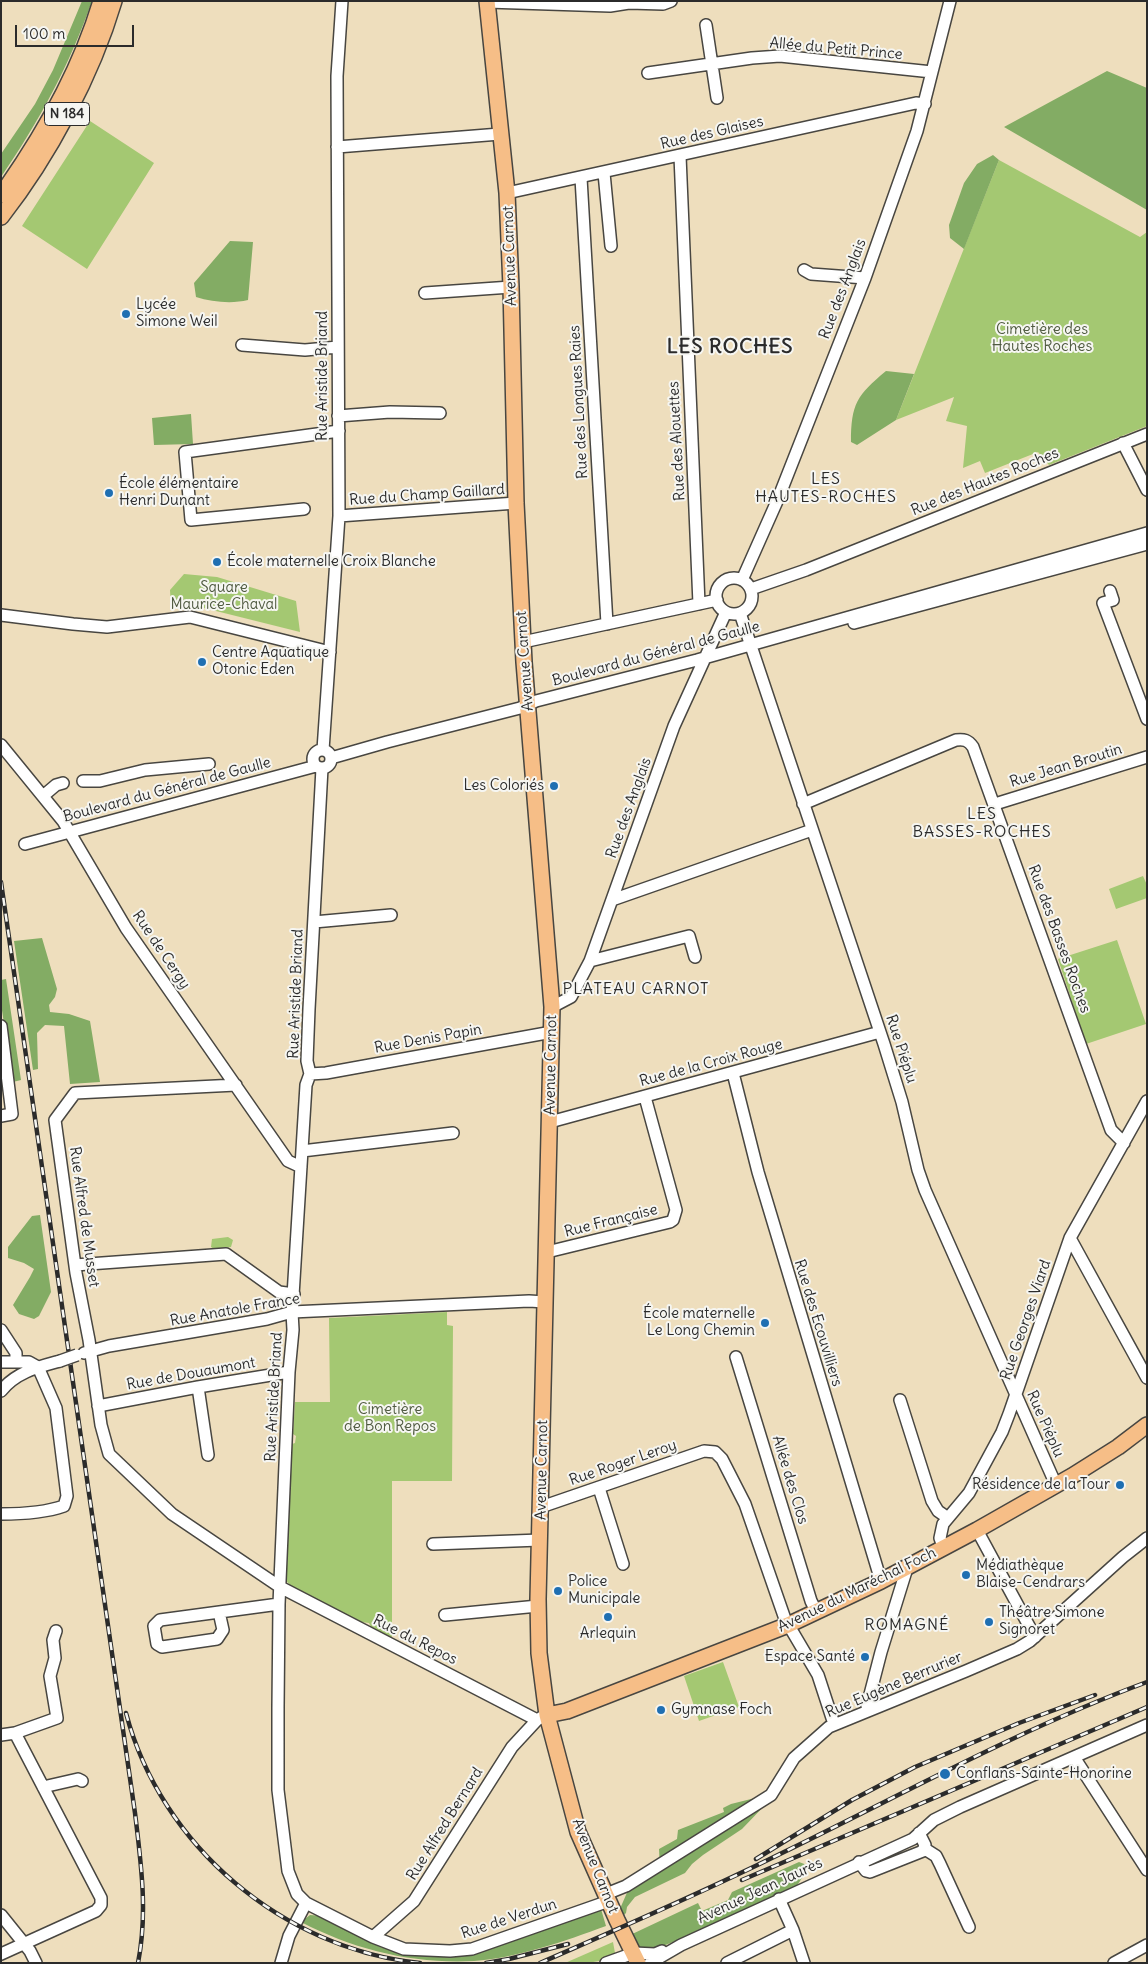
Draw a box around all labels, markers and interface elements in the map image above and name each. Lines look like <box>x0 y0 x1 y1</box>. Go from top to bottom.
scale bar <box>18 15 136 47</box>
text: 100 m <box>23 24 65 43</box>
street label: Allée du Petit Prince <box>769 34 903 64</box>
road number: N 184 <box>44 102 90 126</box>
street label: Rue des Glaises <box>659 112 765 154</box>
street label: Avenue Carnot <box>499 206 521 306</box>
street label: Rue des Anglais <box>816 236 870 342</box>
place label: Lycée Simone Weil <box>136 296 218 331</box>
marker: Lycée Simone Weil <box>120 308 132 320</box>
street label: Rue Aristide Briand <box>314 311 332 441</box>
park label: Cimetière des Hautes Roches <box>992 321 1092 356</box>
street label: Rue des Longues Raies <box>566 325 592 479</box>
district label: LES ROCHES <box>665 335 795 359</box>
street label: Rue des Alouettes <box>665 381 689 501</box>
street label: Rue des Hautes Roches <box>909 444 1061 520</box>
district label: LES HAUTES-ROCHES <box>754 469 898 507</box>
place label: École élémentaire Henri Dunant <box>119 475 239 510</box>
street label: Rue du Champ Gaillard <box>349 481 505 509</box>
marker: École élémentaire Henri Dunant <box>103 487 115 499</box>
place label: École maternelle Croix Blanche <box>227 553 436 571</box>
marker: École maternelle Croix Blanche <box>211 556 223 568</box>
park label: Square Maurice-Chaval <box>171 579 277 614</box>
street label: Avenue Carnot <box>513 610 537 712</box>
street label: Boulevard du Général de Gaulle <box>550 618 762 690</box>
place label: Centre Aquatique Otonic Eden <box>212 644 329 679</box>
marker: Centre Aquatique Otonic Eden <box>196 656 208 668</box>
street label: Rue Jean Broutin <box>1008 740 1124 792</box>
street label: Boulevard du Général de Gaulle <box>61 754 273 826</box>
street label: Rue des Anglais <box>602 755 656 861</box>
place label: Les Coloriés <box>463 777 544 795</box>
marker: Les Coloriés <box>548 780 560 792</box>
district label: LES BASSES-ROCHES <box>911 804 1053 842</box>
street label: Rue des Basses Roches <box>1024 862 1094 1016</box>
street label: Rue de Cergy <box>128 907 194 993</box>
street label: Rue Aristide Briand <box>285 929 307 1059</box>
district label: PLATEAU CARNOT <box>561 979 711 999</box>
street label: Rue Piéplu <box>881 1012 921 1086</box>
street label: Avenue Carnot <box>541 1015 561 1115</box>
street label: Rue Denis Papin <box>373 1021 483 1057</box>
street label: Rue de la Croix Rouge <box>638 1035 784 1091</box>
street label: Rue Alfred de Musset <box>65 1146 103 1288</box>
street label: Rue Française <box>563 1201 659 1241</box>
street label: Rue des Ecouvilliers <box>790 1257 846 1389</box>
street label: Rue Georges Viard <box>997 1257 1055 1383</box>
street label: Rue Anatole France <box>169 1290 301 1330</box>
place label: École maternelle Le Long Chemin <box>643 1305 755 1340</box>
marker: École maternelle Le Long Chemin <box>759 1317 771 1329</box>
street label: Rue Aristide Briand <box>262 1332 286 1462</box>
street label: Rue de Douaumont <box>125 1354 257 1394</box>
street label: Rue Piéplu <box>1022 1388 1068 1460</box>
park label: Cimetière de Bon Repos <box>344 1401 436 1436</box>
street label: Avenue Carnot <box>532 1420 552 1520</box>
street label: Allée des Clos <box>768 1433 812 1527</box>
street label: Rue Roger Leroy <box>567 1436 679 1490</box>
place label: Résidence de la Tour <box>972 1476 1110 1494</box>
marker: Résidence de la Tour <box>1114 1479 1126 1491</box>
street label: Avenue du Maréchal Foch <box>775 1544 939 1636</box>
place label: Médiathèque Blaise-Cendrars <box>976 1557 1085 1592</box>
marker: Médiathèque Blaise-Cendrars <box>960 1569 972 1581</box>
place label: Police Municipale <box>568 1573 640 1608</box>
marker: Police Municipale <box>552 1585 564 1597</box>
place label: Théâtre Simone Signoret <box>999 1604 1105 1639</box>
street label: Rue du Repos <box>370 1611 460 1669</box>
marker: Arlequin <box>602 1611 614 1623</box>
district label: ROMAGNÉ <box>864 1615 950 1635</box>
marker: Théâtre Simone Signoret <box>983 1616 995 1628</box>
place label: Arlequin <box>580 1625 636 1643</box>
place label: Espace Santé <box>765 1648 855 1666</box>
street label: Rue Eugène Berrurier <box>823 1648 965 1722</box>
marker: Espace Santé <box>859 1651 871 1663</box>
place label: Gymnase Foch <box>671 1701 772 1719</box>
marker: Gymnase Foch <box>655 1704 667 1716</box>
street label: Rue Alfred Bernard <box>403 1764 487 1884</box>
place label: Conflans-Sainte-Honorine <box>956 1765 1132 1783</box>
marker: Conflans-Sainte-Honorine <box>938 1767 952 1781</box>
street label: Avenue Carnot <box>568 1816 622 1916</box>
street label: Avenue Jean Jaurès <box>695 1854 825 1928</box>
street label: Rue de Verdun <box>459 1895 559 1943</box>

